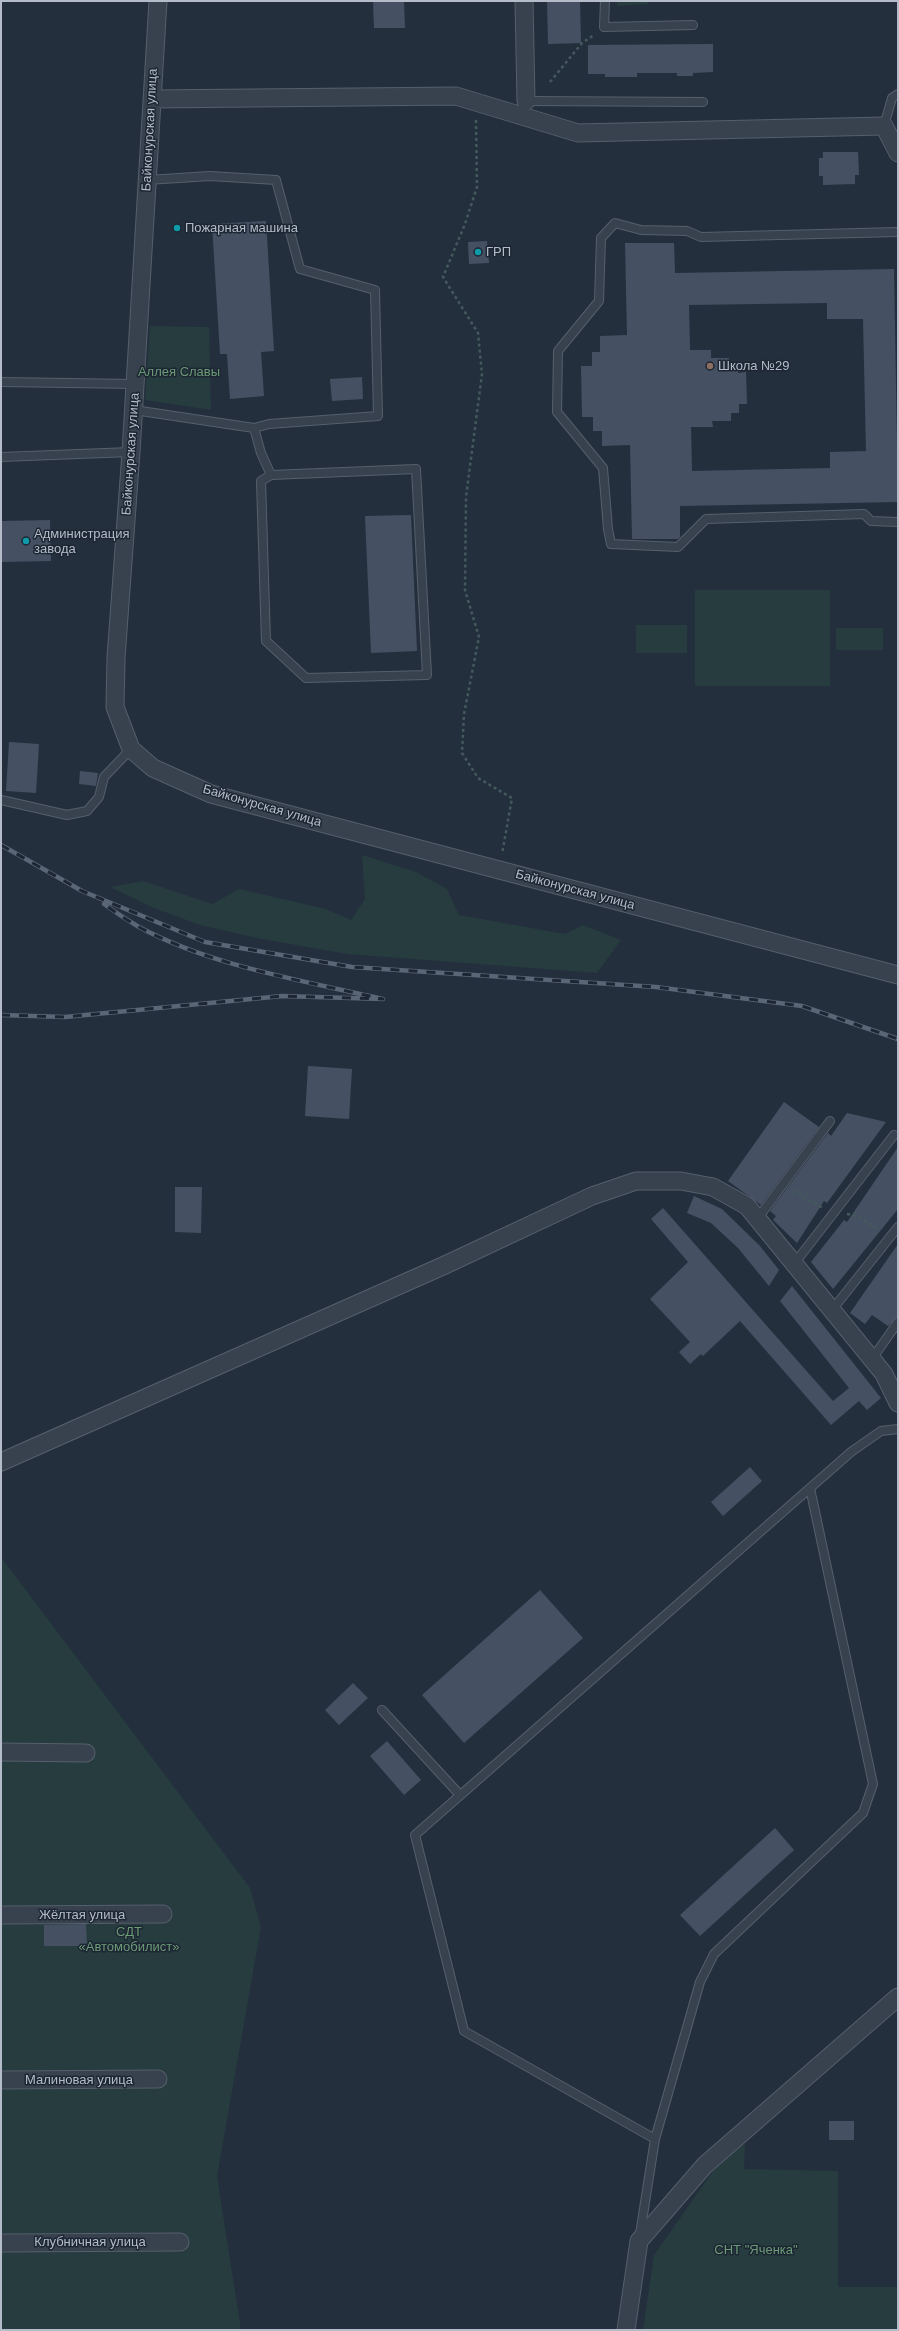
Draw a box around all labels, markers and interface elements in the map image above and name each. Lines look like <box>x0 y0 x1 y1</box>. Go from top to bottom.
street label: Байконурская улица <box>139 68 161 192</box>
place label: Пожарная машина <box>185 220 298 236</box>
marker: Пожарная машина <box>172 223 182 233</box>
place label: ГРП <box>486 244 511 260</box>
marker: ГРП <box>473 247 483 257</box>
place label: Школа №29 <box>718 358 790 374</box>
marker: Школа №29 <box>705 361 715 371</box>
park label: Аллея Славы <box>138 364 220 380</box>
street label: Байконурская улица <box>119 392 143 516</box>
place label: Администрация завода <box>34 526 130 557</box>
marker: Администрация завода <box>21 536 31 546</box>
street label: Байконурская улица <box>201 782 323 830</box>
street label: Байконурская улица <box>514 867 636 913</box>
street label: Жёлтая улица <box>39 1907 125 1923</box>
park label: СДТ «Автомобилист» <box>79 1924 179 1955</box>
street label: Малиновая улица <box>25 2072 133 2088</box>
street label: Клубничная улица <box>34 2234 146 2250</box>
park label: СНТ "Яченка" <box>714 2242 798 2258</box>

